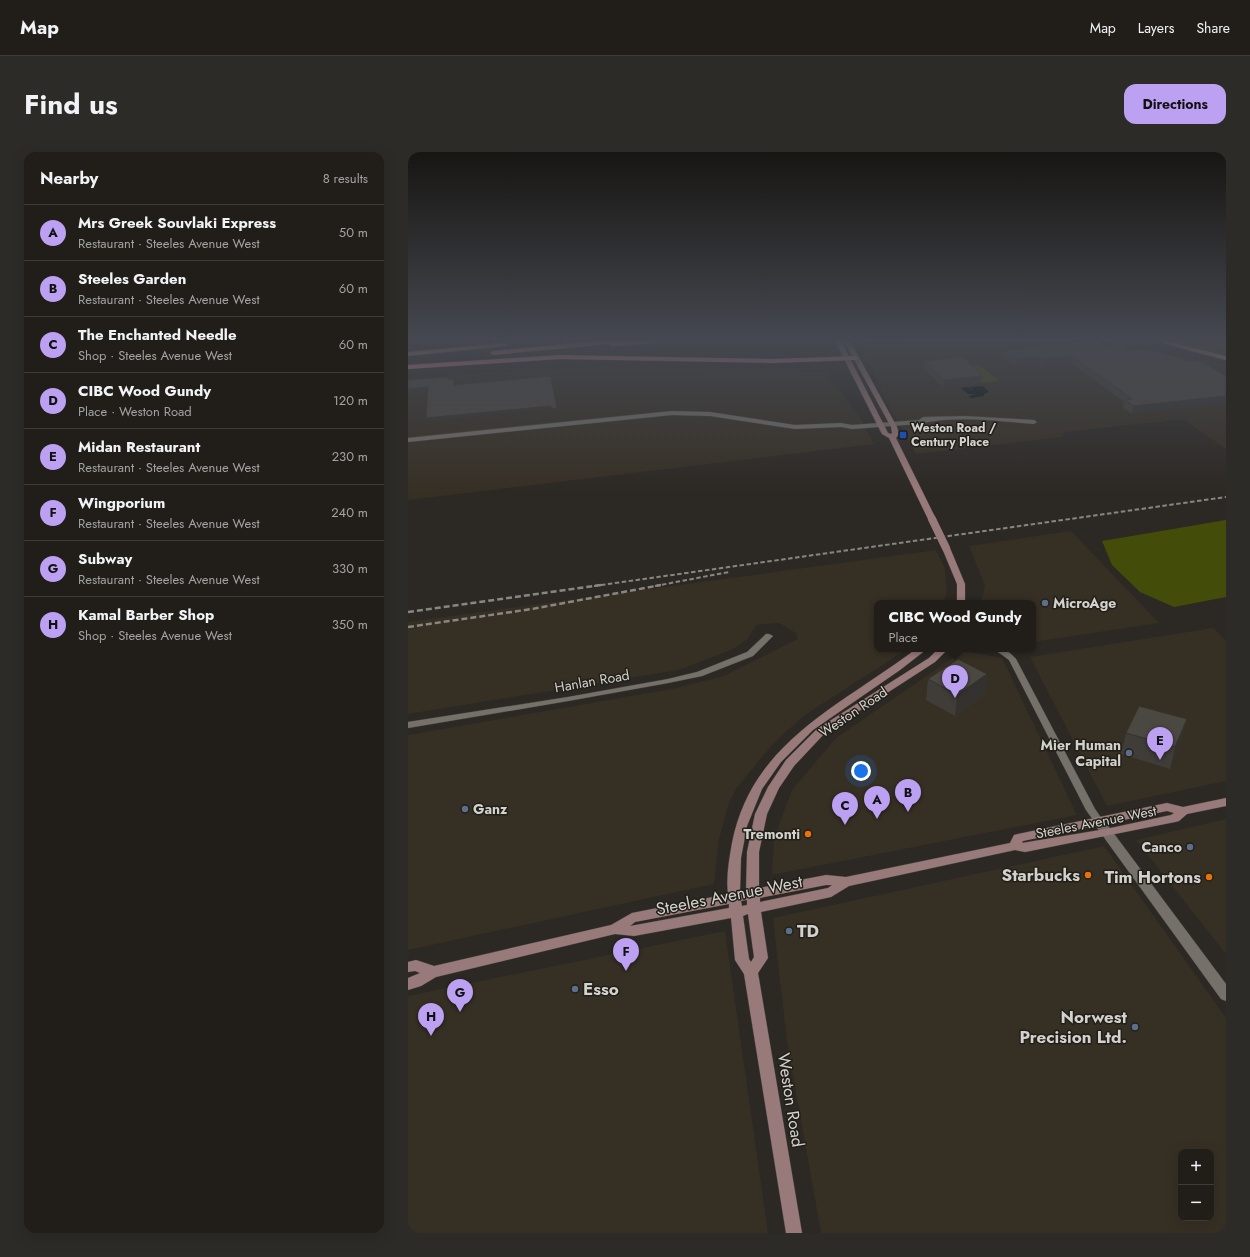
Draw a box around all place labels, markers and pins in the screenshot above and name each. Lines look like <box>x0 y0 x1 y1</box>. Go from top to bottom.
place label: Weston Road / Century Place <box>911 419 997 451</box>
marker: Weston Road / Century Place <box>898 430 908 440</box>
place label: MicroAge <box>1053 593 1116 613</box>
marker: MicroAge <box>1040 598 1050 608</box>
pin: D <box>942 665 968 698</box>
pin: E <box>1147 727 1173 760</box>
place label: Mier Human Capital <box>1041 735 1121 771</box>
marker: Mier Human Capital <box>1124 748 1134 758</box>
pin: B <box>895 779 921 812</box>
pin: A <box>864 786 890 819</box>
pin: C <box>832 792 858 825</box>
place label: Ganz <box>473 799 508 819</box>
marker: Ganz <box>460 804 470 814</box>
place label: Tremonti <box>744 824 800 844</box>
marker: Tremonti <box>803 829 813 839</box>
place label: Canco <box>1141 837 1182 857</box>
marker: Canco <box>1185 842 1195 852</box>
place label: Starbucks <box>1002 863 1080 887</box>
place label: Tim Hortons <box>1104 865 1201 889</box>
marker: Starbucks <box>1083 870 1093 880</box>
marker: Tim Hortons <box>1204 872 1214 882</box>
place label: TD <box>797 919 819 943</box>
marker: TD <box>784 926 794 936</box>
pin: F <box>613 938 639 971</box>
place label: Esso <box>583 977 619 1001</box>
pin: G <box>447 979 473 1012</box>
marker: Esso <box>570 984 580 994</box>
pin: H <box>418 1003 444 1036</box>
place label: Norwest Precision Ltd. <box>1019 1005 1128 1049</box>
marker: Norwest Precision Ltd. <box>1130 1022 1140 1032</box>

